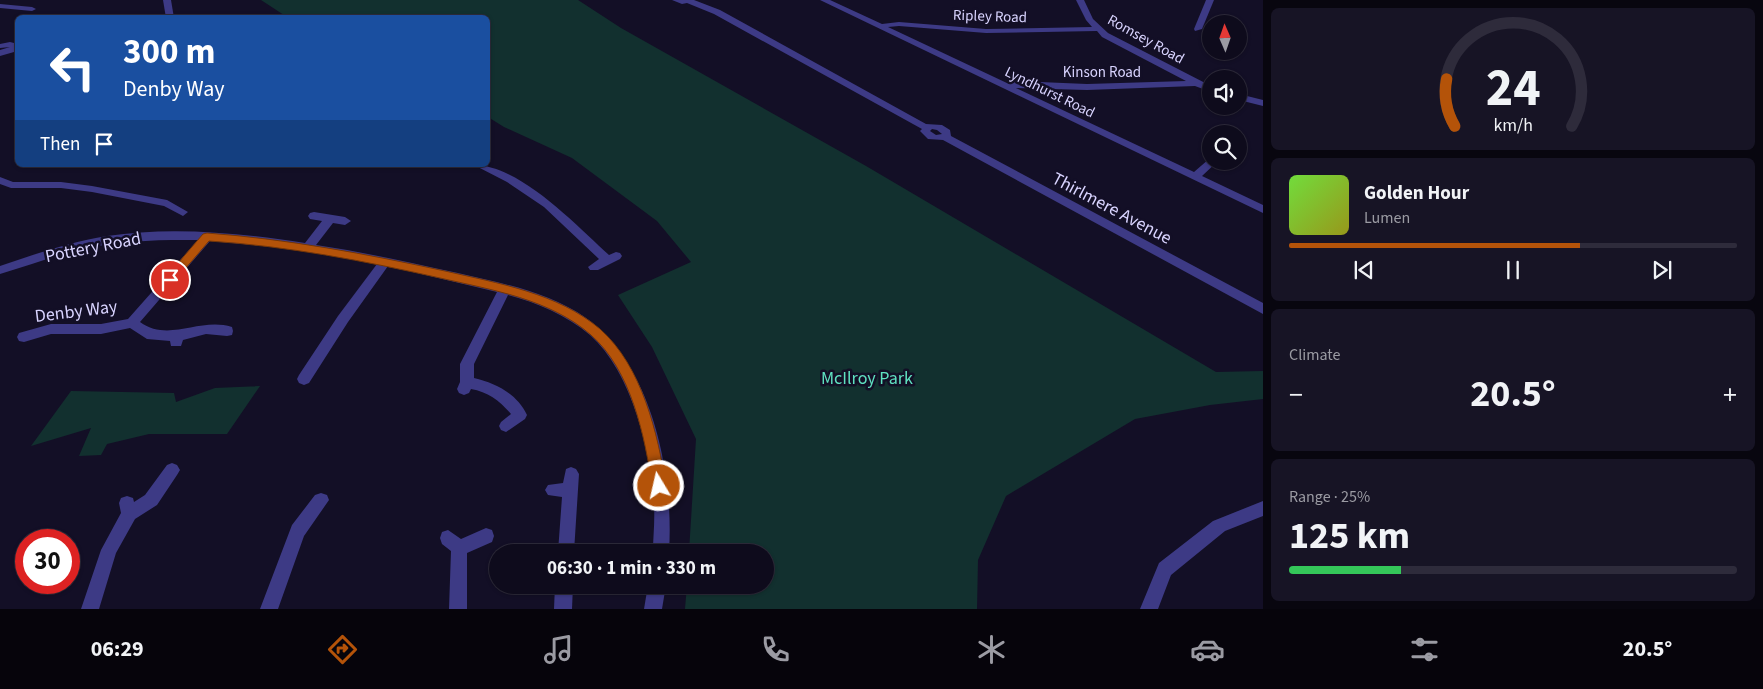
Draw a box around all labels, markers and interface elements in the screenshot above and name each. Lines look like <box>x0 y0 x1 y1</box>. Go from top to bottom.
street label: Ripley Road <box>953 5 1027 28</box>
street label: Romsey Road <box>1104 10 1188 69</box>
north arrow <box>1202 15 1248 60</box>
map controls <box>1202 15 1247 170</box>
text: 300 m <box>123 27 215 77</box>
icon: left <box>40 35 105 100</box>
text: 24 <box>1486 52 1540 126</box>
street label: Lyndhurst Road <box>1001 62 1098 123</box>
street label: Kinson Road <box>1063 62 1141 83</box>
button: sound <box>1202 70 1247 115</box>
text: Denby Way <box>123 73 225 105</box>
text: km/h <box>1493 113 1533 138</box>
button: search <box>1202 125 1247 170</box>
icon: arrive <box>90 130 118 158</box>
text: Then <box>40 131 80 158</box>
street label: Thirlmere Avenue <box>1047 166 1176 251</box>
text: Golden Hour <box>1364 180 1469 207</box>
text: Lumen <box>1364 207 1410 229</box>
street label: Pottery Road <box>43 226 143 269</box>
icon: previous <box>1350 256 1378 284</box>
icon: pause <box>1499 256 1527 284</box>
icon: next <box>1648 256 1676 284</box>
pin <box>149 259 191 301</box>
icon: arrive <box>156 266 184 294</box>
street label: Denby Way <box>33 294 119 329</box>
text: Climate <box>1289 344 1340 366</box>
park label: McIlroy Park <box>821 366 913 391</box>
text: 20.5° <box>1470 367 1556 421</box>
text: − <box>1289 375 1303 415</box>
text: + <box>1723 375 1737 415</box>
position arrow <box>632 459 684 511</box>
text: Range · 25% <box>1289 486 1370 508</box>
text: 125 km <box>1289 509 1410 563</box>
speed limit sign: 30 <box>15 529 80 594</box>
text: 06:30 · 1 min · 330 m <box>547 555 716 582</box>
icon: directions <box>325 632 360 667</box>
icon: music <box>541 632 576 667</box>
icon: phone <box>758 632 793 667</box>
icon: climate <box>974 632 1009 667</box>
icon: car <box>1190 632 1225 667</box>
icon: filters <box>1407 632 1442 667</box>
text: 06:29 <box>91 633 144 665</box>
text: 20.5° <box>1623 633 1672 665</box>

